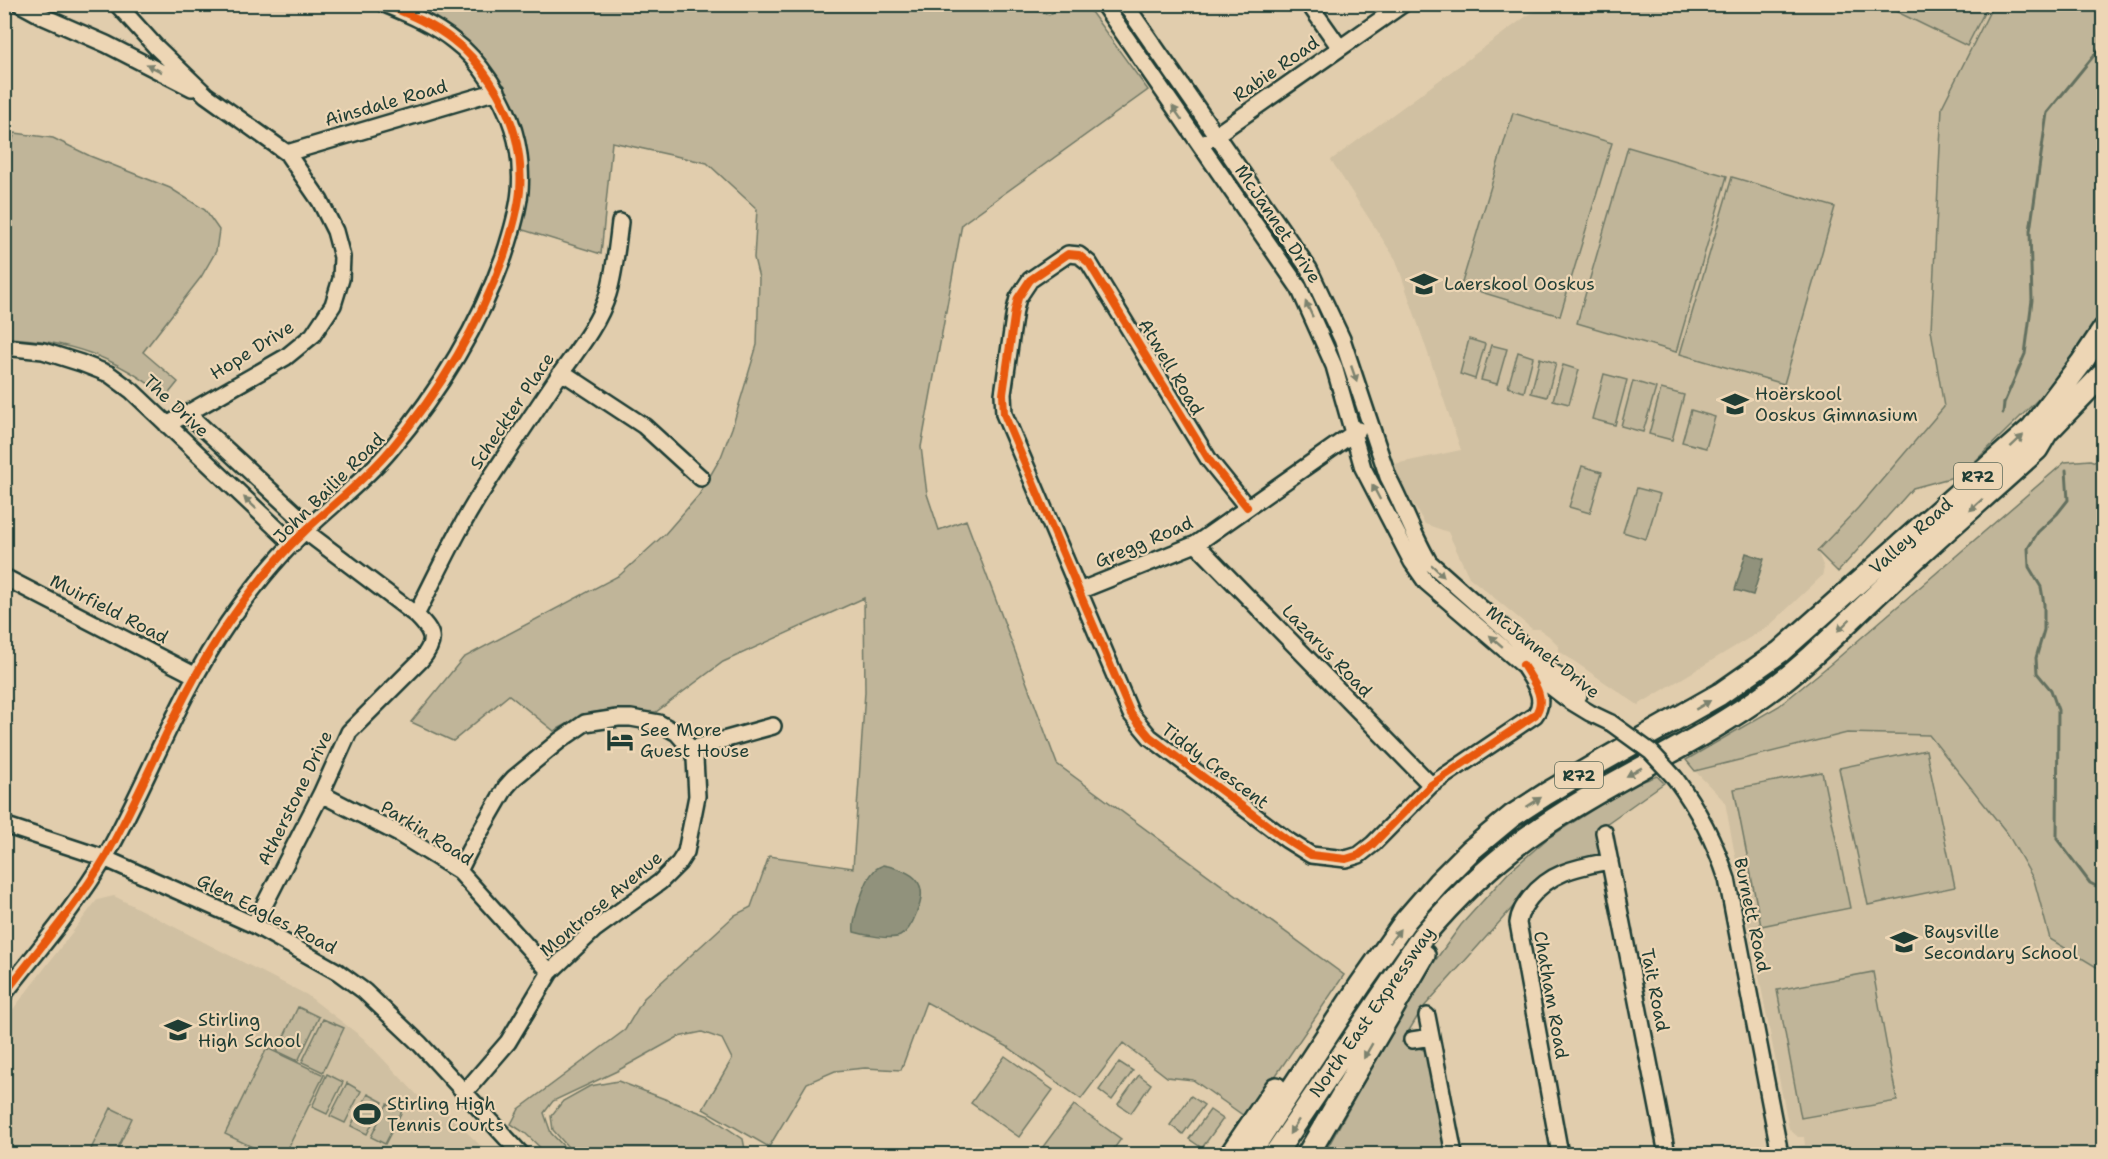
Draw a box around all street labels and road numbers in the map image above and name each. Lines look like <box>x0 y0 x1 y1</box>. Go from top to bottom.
street label: Rabie Road <box>1228 31 1324 107</box>
street label: Ainsdale Road <box>322 74 450 132</box>
street label: McJannet Drive <box>1229 160 1327 288</box>
street label: Atwell Road <box>1133 314 1209 420</box>
street label: Hope Drive <box>206 315 298 385</box>
street label: Scheckter Place <box>464 348 560 474</box>
street label: The Drive <box>138 369 214 443</box>
street label: John Bailie Road <box>268 427 390 549</box>
road number: R72 <box>1954 463 2002 489</box>
street label: Valley Road <box>1864 492 1958 580</box>
street label: Gregg Road <box>1091 511 1197 573</box>
street label: Muirfield Road <box>46 569 172 649</box>
street label: Lazarus Road <box>1277 599 1377 703</box>
street label: McJannet Drive <box>1481 600 1605 704</box>
street label: Tiddy Crescent <box>1156 718 1274 814</box>
street label: Atherstone Drive <box>252 727 338 869</box>
road number: R72 <box>1555 762 1603 788</box>
street label: Parkin Road <box>376 795 478 871</box>
street label: Montrose Avenue <box>535 846 667 962</box>
street label: Burnett Road <box>1728 856 1776 974</box>
street label: Glen Eagles Road <box>193 868 341 960</box>
street label: North East Expressway <box>1304 922 1440 1102</box>
street label: Chatham Road <box>1528 929 1574 1061</box>
street label: Tait Road <box>1635 946 1675 1034</box>

